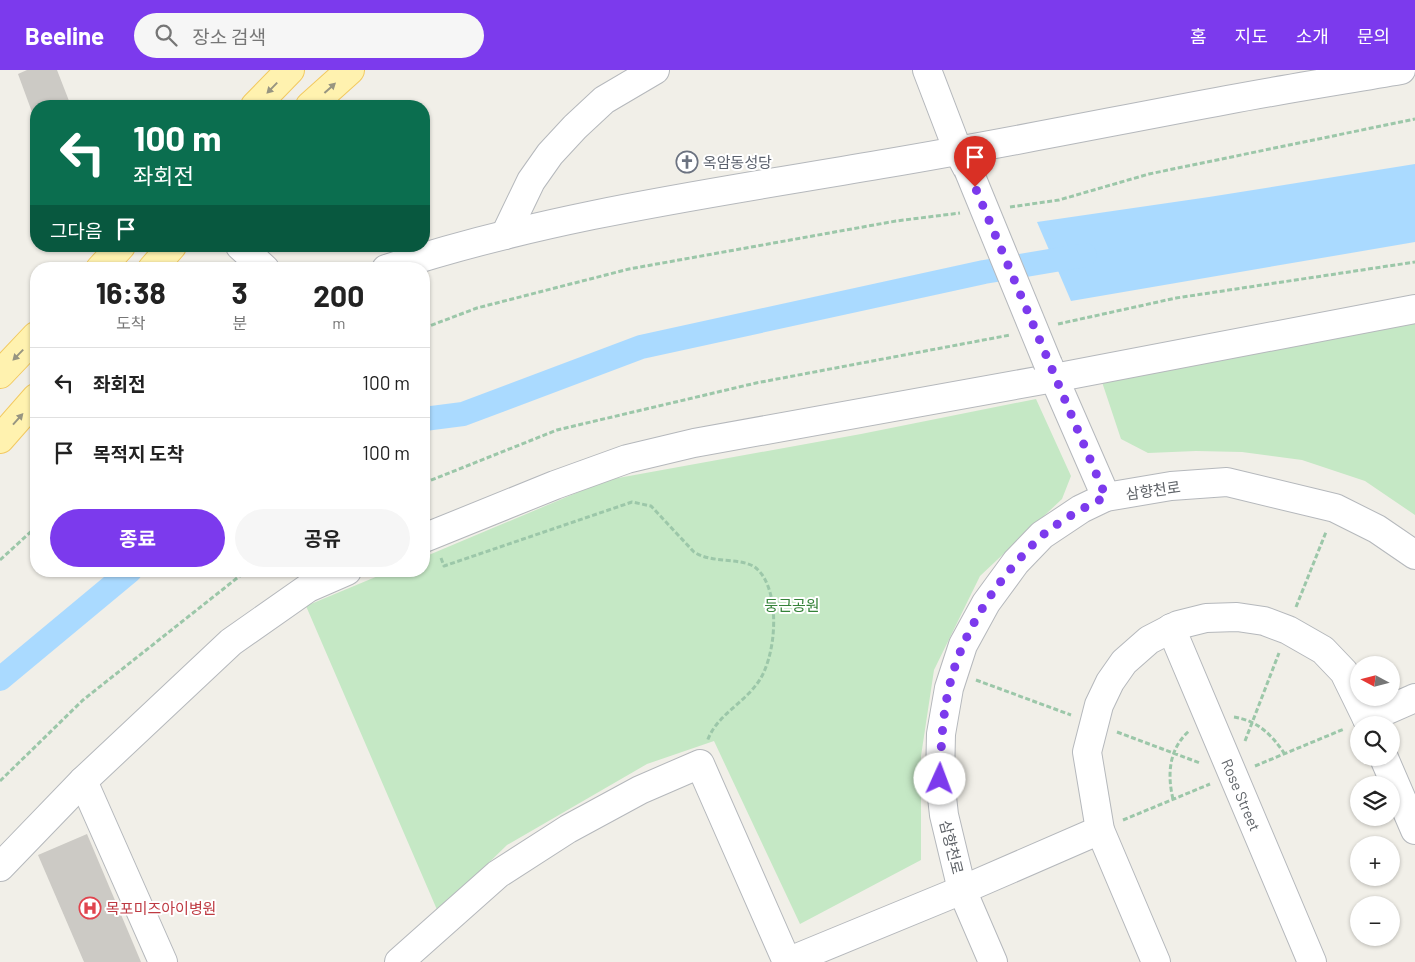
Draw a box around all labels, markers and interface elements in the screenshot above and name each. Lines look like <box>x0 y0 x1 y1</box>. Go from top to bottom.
search box <box>134 13 484 58</box>
text: Beeline <box>25 21 104 50</box>
icon: search <box>152 21 180 49</box>
text: 장소 검색 <box>192 25 266 48</box>
text: 홈 <box>1190 25 1207 47</box>
text: 지도 <box>1235 25 1268 47</box>
text: 소개 <box>1296 25 1329 47</box>
text: 문의 <box>1357 25 1390 47</box>
one-way arrow <box>266 82 278 94</box>
one-way arrow <box>323 82 335 94</box>
text: 100 m <box>133 116 222 158</box>
icon: left <box>50 120 115 185</box>
pin <box>954 136 996 187</box>
icon: arrive <box>961 143 989 171</box>
church icon: 옥암동성당 <box>675 150 699 174</box>
place label: 옥암동성당 <box>703 153 772 171</box>
text: 좌회전 <box>133 162 194 188</box>
icon: arrive <box>112 215 140 243</box>
text: 그다음 <box>50 219 102 242</box>
text: 16:38 <box>96 274 166 310</box>
text: 3 <box>231 274 248 310</box>
text: 200 <box>313 277 364 313</box>
text: 도착 <box>116 313 145 332</box>
text: 분 <box>232 313 247 332</box>
text: m <box>332 313 345 332</box>
one-way arrow <box>12 348 24 360</box>
icon: left <box>50 369 78 397</box>
text: 100 m <box>362 371 410 394</box>
text: 좌회전 <box>93 372 145 395</box>
one-way arrow <box>12 413 24 425</box>
icon: arrive <box>50 439 78 467</box>
text: 100 m <box>362 441 410 464</box>
text: 목적지 도착 <box>93 442 184 465</box>
street label: 삼향천로 <box>1124 477 1182 503</box>
button: 종료 <box>50 509 225 567</box>
button: 공유 <box>235 509 410 567</box>
park label: 둥근공원 <box>764 596 820 614</box>
north arrow <box>1350 656 1400 706</box>
map controls <box>1350 656 1400 946</box>
button: search <box>1350 716 1400 766</box>
position arrow <box>913 752 965 804</box>
street label: Rose Street <box>1218 756 1265 834</box>
button: layers <box>1350 776 1400 826</box>
street label: 삼향천로 <box>937 818 967 876</box>
button: + <box>1350 836 1400 886</box>
hospital icon: 목포미즈아이병원 <box>78 896 102 920</box>
button: − <box>1350 896 1400 946</box>
place label: 목포미즈아이병원 <box>106 899 216 917</box>

